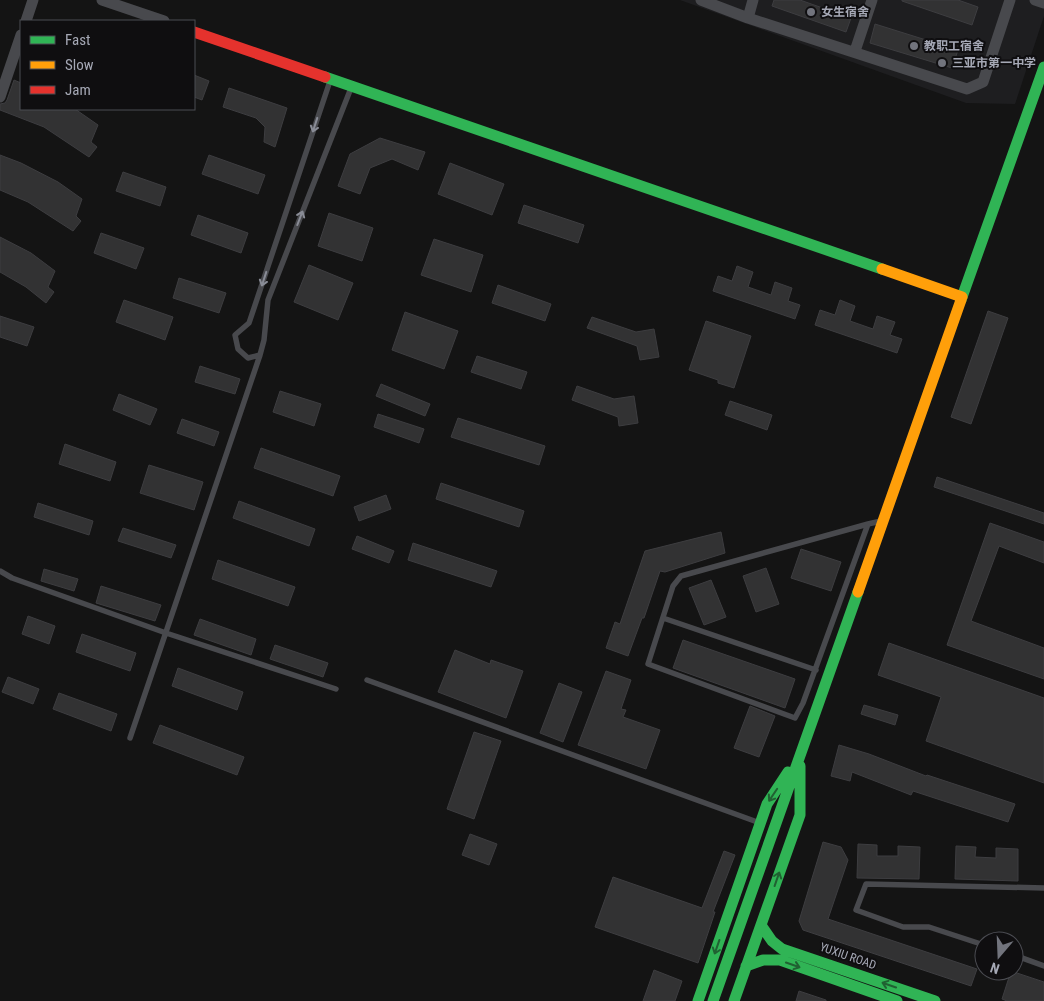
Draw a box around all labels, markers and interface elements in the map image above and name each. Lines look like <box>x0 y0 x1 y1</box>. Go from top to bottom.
place label: 女生宿舍 <box>821 5 869 19</box>
marker: 女生宿舍 <box>805 6 817 18</box>
legend <box>20 20 195 110</box>
text: Fast <box>65 31 90 49</box>
place label: 教职工宿舍 <box>924 39 984 53</box>
marker: 教职工宿舍 <box>908 40 920 52</box>
text: Slow <box>65 56 94 74</box>
place label: 三亚市第一中学 <box>952 56 1036 70</box>
marker: 三亚市第一中学 <box>936 57 948 69</box>
text: Jam <box>65 81 91 99</box>
one-way arrow <box>310 117 320 133</box>
one-way arrow <box>296 211 306 226</box>
one-way arrow <box>259 271 268 287</box>
one-way arrow <box>768 788 778 802</box>
one-way arrow <box>773 872 782 887</box>
north arrow <box>974 931 1024 981</box>
one-way arrow <box>712 939 721 954</box>
street label: YUXIU ROAD <box>818 940 878 972</box>
text: N <box>988 959 1001 977</box>
one-way arrow <box>784 961 800 970</box>
one-way arrow <box>881 980 897 989</box>

